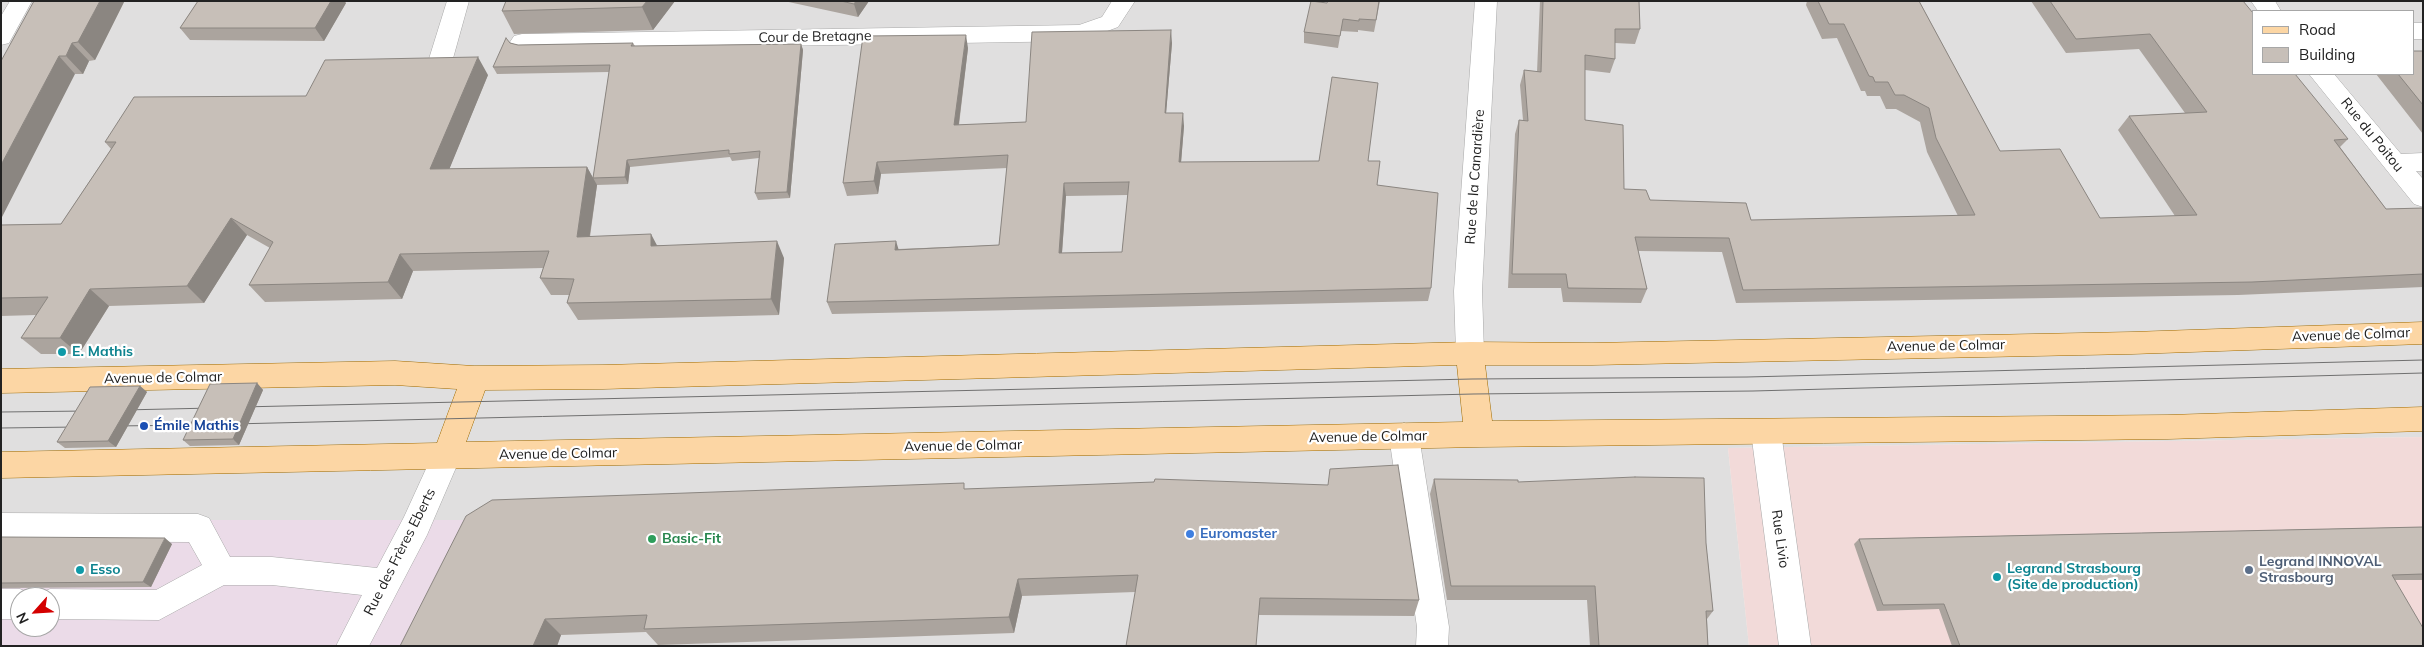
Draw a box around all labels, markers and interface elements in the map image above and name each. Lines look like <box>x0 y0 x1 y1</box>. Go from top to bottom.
legend <box>2252 10 2414 75</box>
text: Road <box>2299 20 2336 39</box>
street label: Cour de Bretagne <box>758 28 872 46</box>
text: Building <box>2299 45 2355 64</box>
street label: Rue du Poitou <box>2337 95 2407 175</box>
street label: Rue de la Canardière <box>1462 109 1488 245</box>
street label: Avenue de Colmar <box>2292 325 2410 345</box>
street label: Avenue de Colmar <box>1887 337 2005 355</box>
place label: E. Mathis <box>72 344 133 360</box>
marker: E. Mathis <box>56 346 68 358</box>
street label: Avenue de Colmar <box>104 369 222 387</box>
place label: Émile Mathis <box>154 418 239 434</box>
marker: Émile Mathis <box>138 420 150 432</box>
street label: Avenue de Colmar <box>1309 428 1427 446</box>
street label: Avenue de Colmar <box>904 437 1022 455</box>
street label: Avenue de Colmar <box>499 445 617 463</box>
street label: Rue des Frères Eberts <box>361 485 439 619</box>
street label: Rue Livio <box>1768 509 1792 569</box>
place label: Euromaster <box>1200 526 1277 542</box>
marker: Euromaster <box>1184 528 1196 540</box>
place label: Basic-Fit <box>662 531 721 547</box>
marker: Basic-Fit <box>646 533 658 545</box>
place label: Legrand INNOVAL Strasbourg <box>2259 554 2382 586</box>
place label: Legrand Strasbourg (Site de production) <box>2007 561 2141 594</box>
place label: Esso <box>90 562 121 578</box>
marker: Esso <box>74 564 86 576</box>
marker: Legrand INNOVAL Strasbourg <box>2243 564 2255 576</box>
marker: Legrand Strasbourg (Site de production) <box>1991 571 2003 583</box>
north arrow <box>10 587 60 637</box>
text: N <box>12 609 33 627</box>

